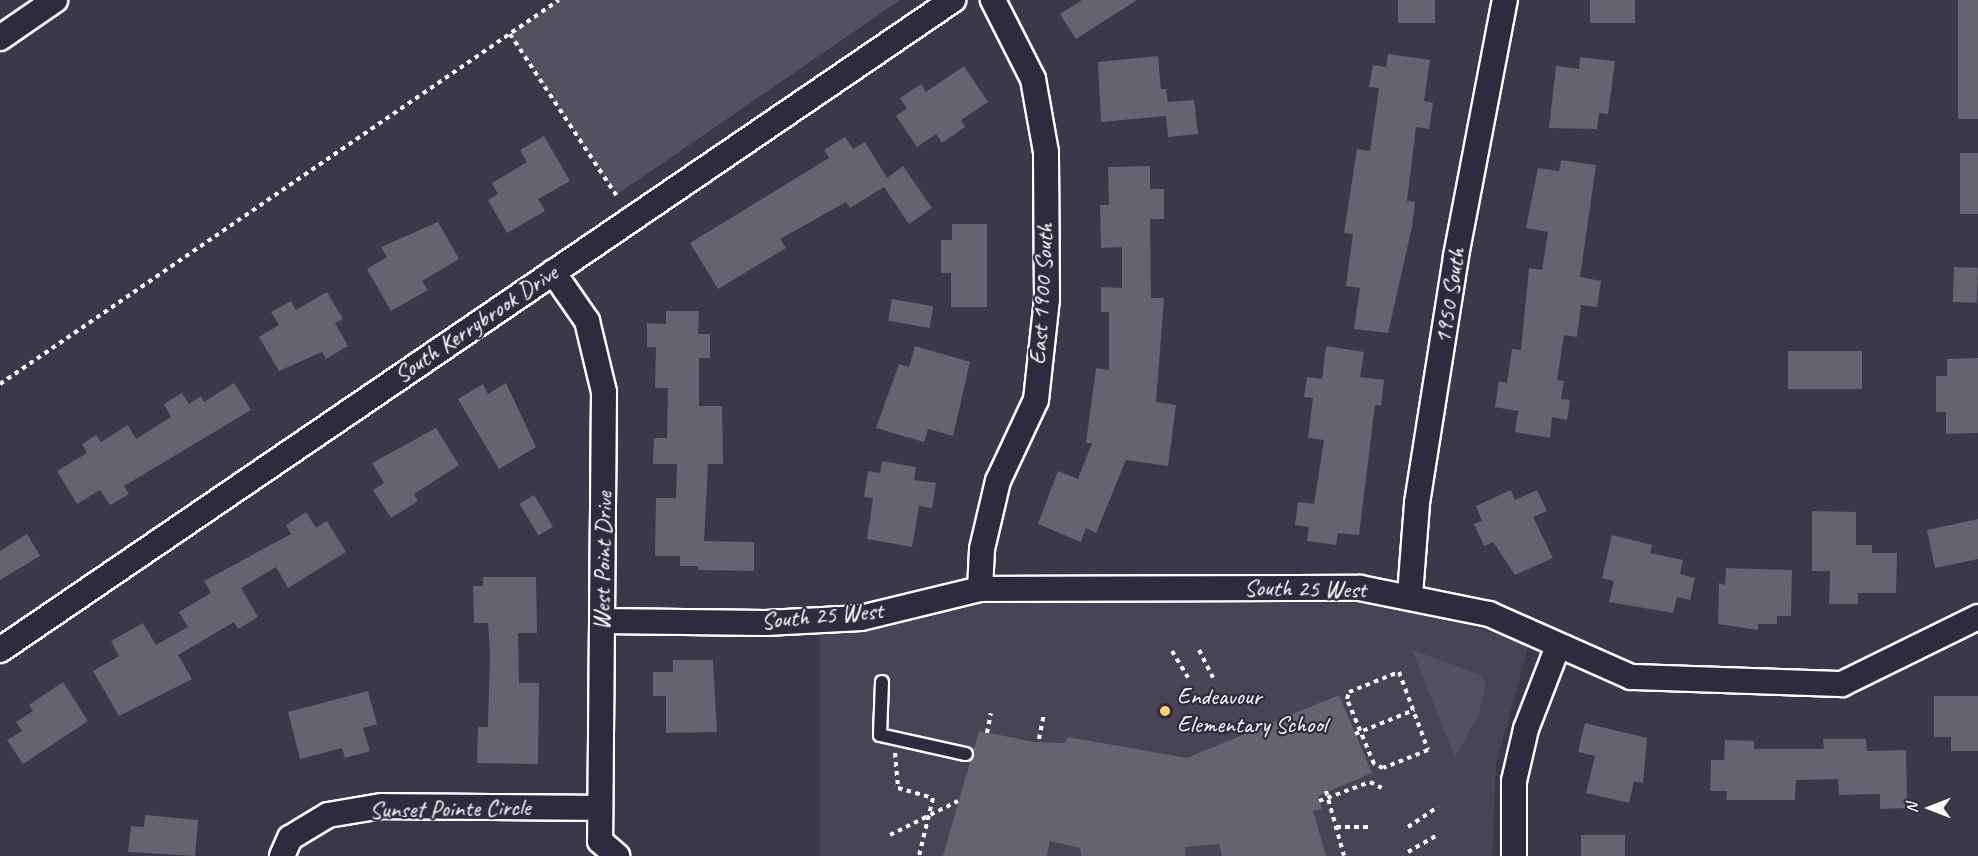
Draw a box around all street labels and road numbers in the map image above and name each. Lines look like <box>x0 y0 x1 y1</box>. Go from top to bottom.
street label: East 1900 South <box>1024 222 1060 366</box>
street label: 1950 South <box>1428 246 1472 346</box>
street label: South Kerrybrook Drive <box>389 259 563 389</box>
street label: West Point Drive <box>587 492 619 630</box>
street label: South 25 West <box>1244 574 1366 604</box>
street label: South 25 West <box>760 596 884 636</box>
street label: Sunset Pointe Circle <box>369 793 531 825</box>

